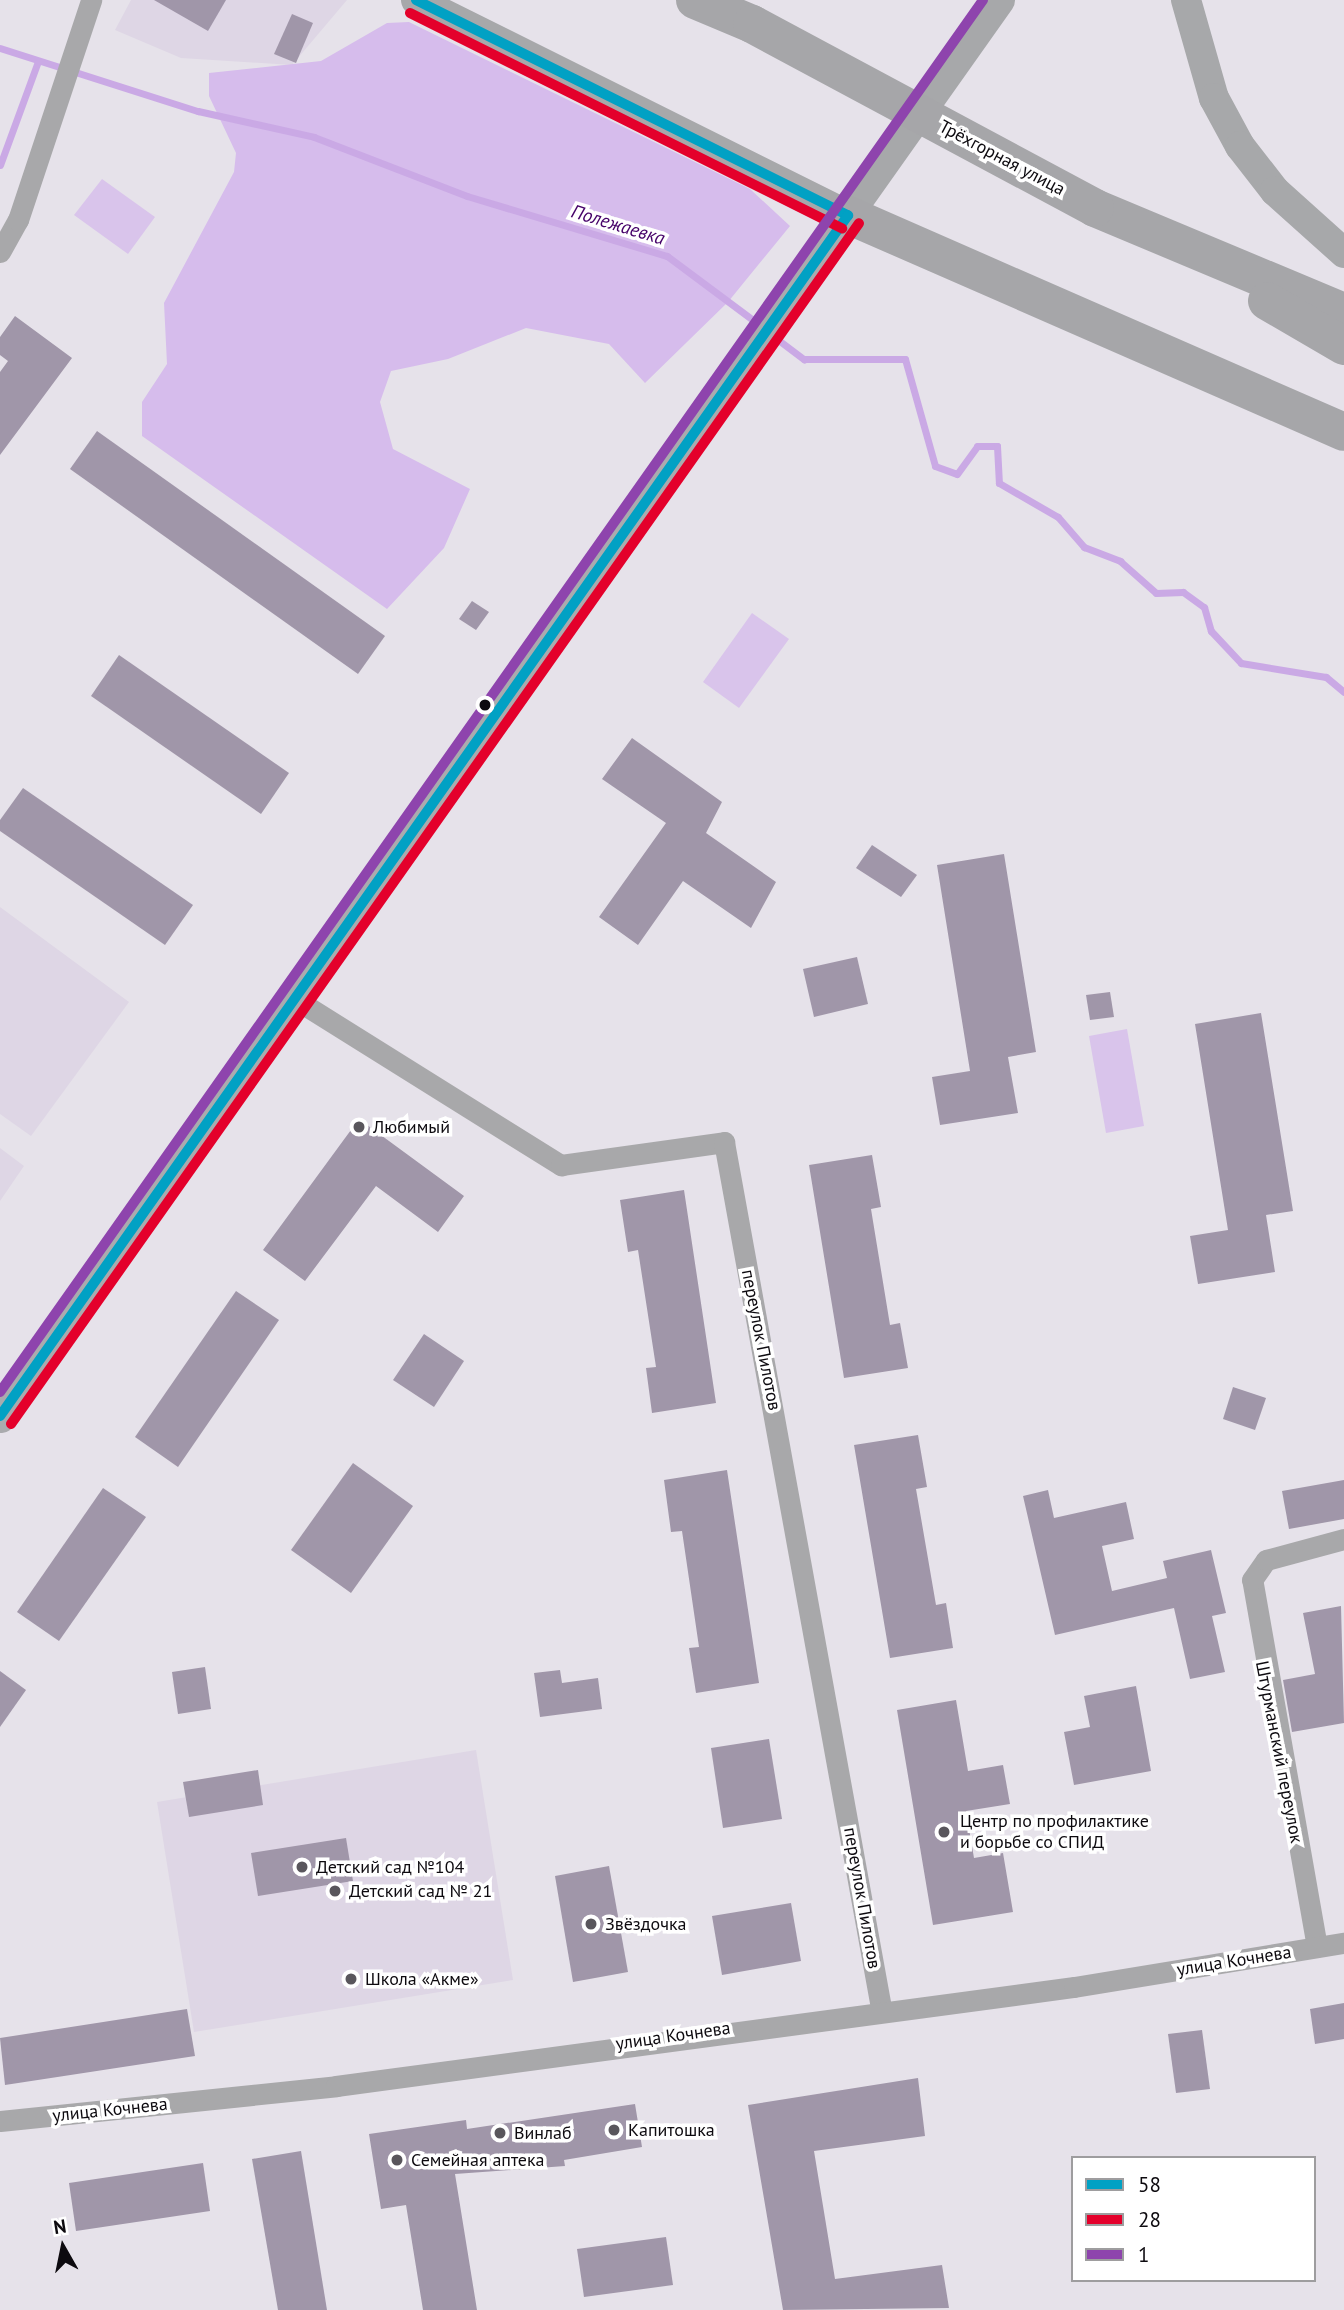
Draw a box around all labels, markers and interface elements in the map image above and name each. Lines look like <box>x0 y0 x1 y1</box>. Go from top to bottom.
street label: Трёхгорная улица <box>935 116 1069 200</box>
water label: Полежаевка <box>569 200 667 250</box>
unlabelled marker <box>478 698 492 712</box>
place label: Любимый <box>373 1116 450 1138</box>
marker: Любимый <box>351 1119 367 1135</box>
street label: переулок Пилотов <box>737 1268 785 1412</box>
street label: Штурманский переулок <box>1251 1659 1307 1845</box>
place label: Центр по профилактике и борьбе со СПИД <box>960 1811 1149 1854</box>
marker: Центр по профилактике и борьбе со СПИД <box>934 1822 954 1842</box>
street label: переулок Пилотов <box>839 1826 885 1970</box>
place label: Детский сад №104 <box>316 1856 464 1878</box>
marker: Детский сад №104 <box>294 1859 310 1875</box>
place label: Детский сад № 21 <box>349 1880 492 1902</box>
marker: Детский сад № 21 <box>327 1883 343 1899</box>
place label: Звёздочка <box>605 1913 687 1935</box>
marker: Звёздочка <box>583 1916 599 1932</box>
street label: улица Кочнева <box>1175 1941 1293 1981</box>
place label: Школа «Акме» <box>365 1968 479 1990</box>
marker: Школа «Акме» <box>343 1971 359 1987</box>
street label: улица Кочнева <box>614 2017 732 2055</box>
street label: улица Кочнева <box>51 2093 169 2127</box>
place label: Капитошка <box>628 2119 715 2141</box>
place label: Винлаб <box>514 2122 572 2144</box>
marker: Капитошка <box>606 2122 622 2138</box>
marker: Винлаб <box>492 2125 508 2141</box>
place label: Семейная аптека <box>411 2149 544 2171</box>
marker: Семейная аптека <box>389 2152 405 2168</box>
legend <box>1071 2156 1316 2282</box>
text: 58 <box>1138 2171 1161 2198</box>
text: 28 <box>1138 2206 1161 2233</box>
north arrow <box>28 2212 98 2282</box>
text: N <box>52 2213 68 2239</box>
text: 1 <box>1138 2241 1149 2268</box>

